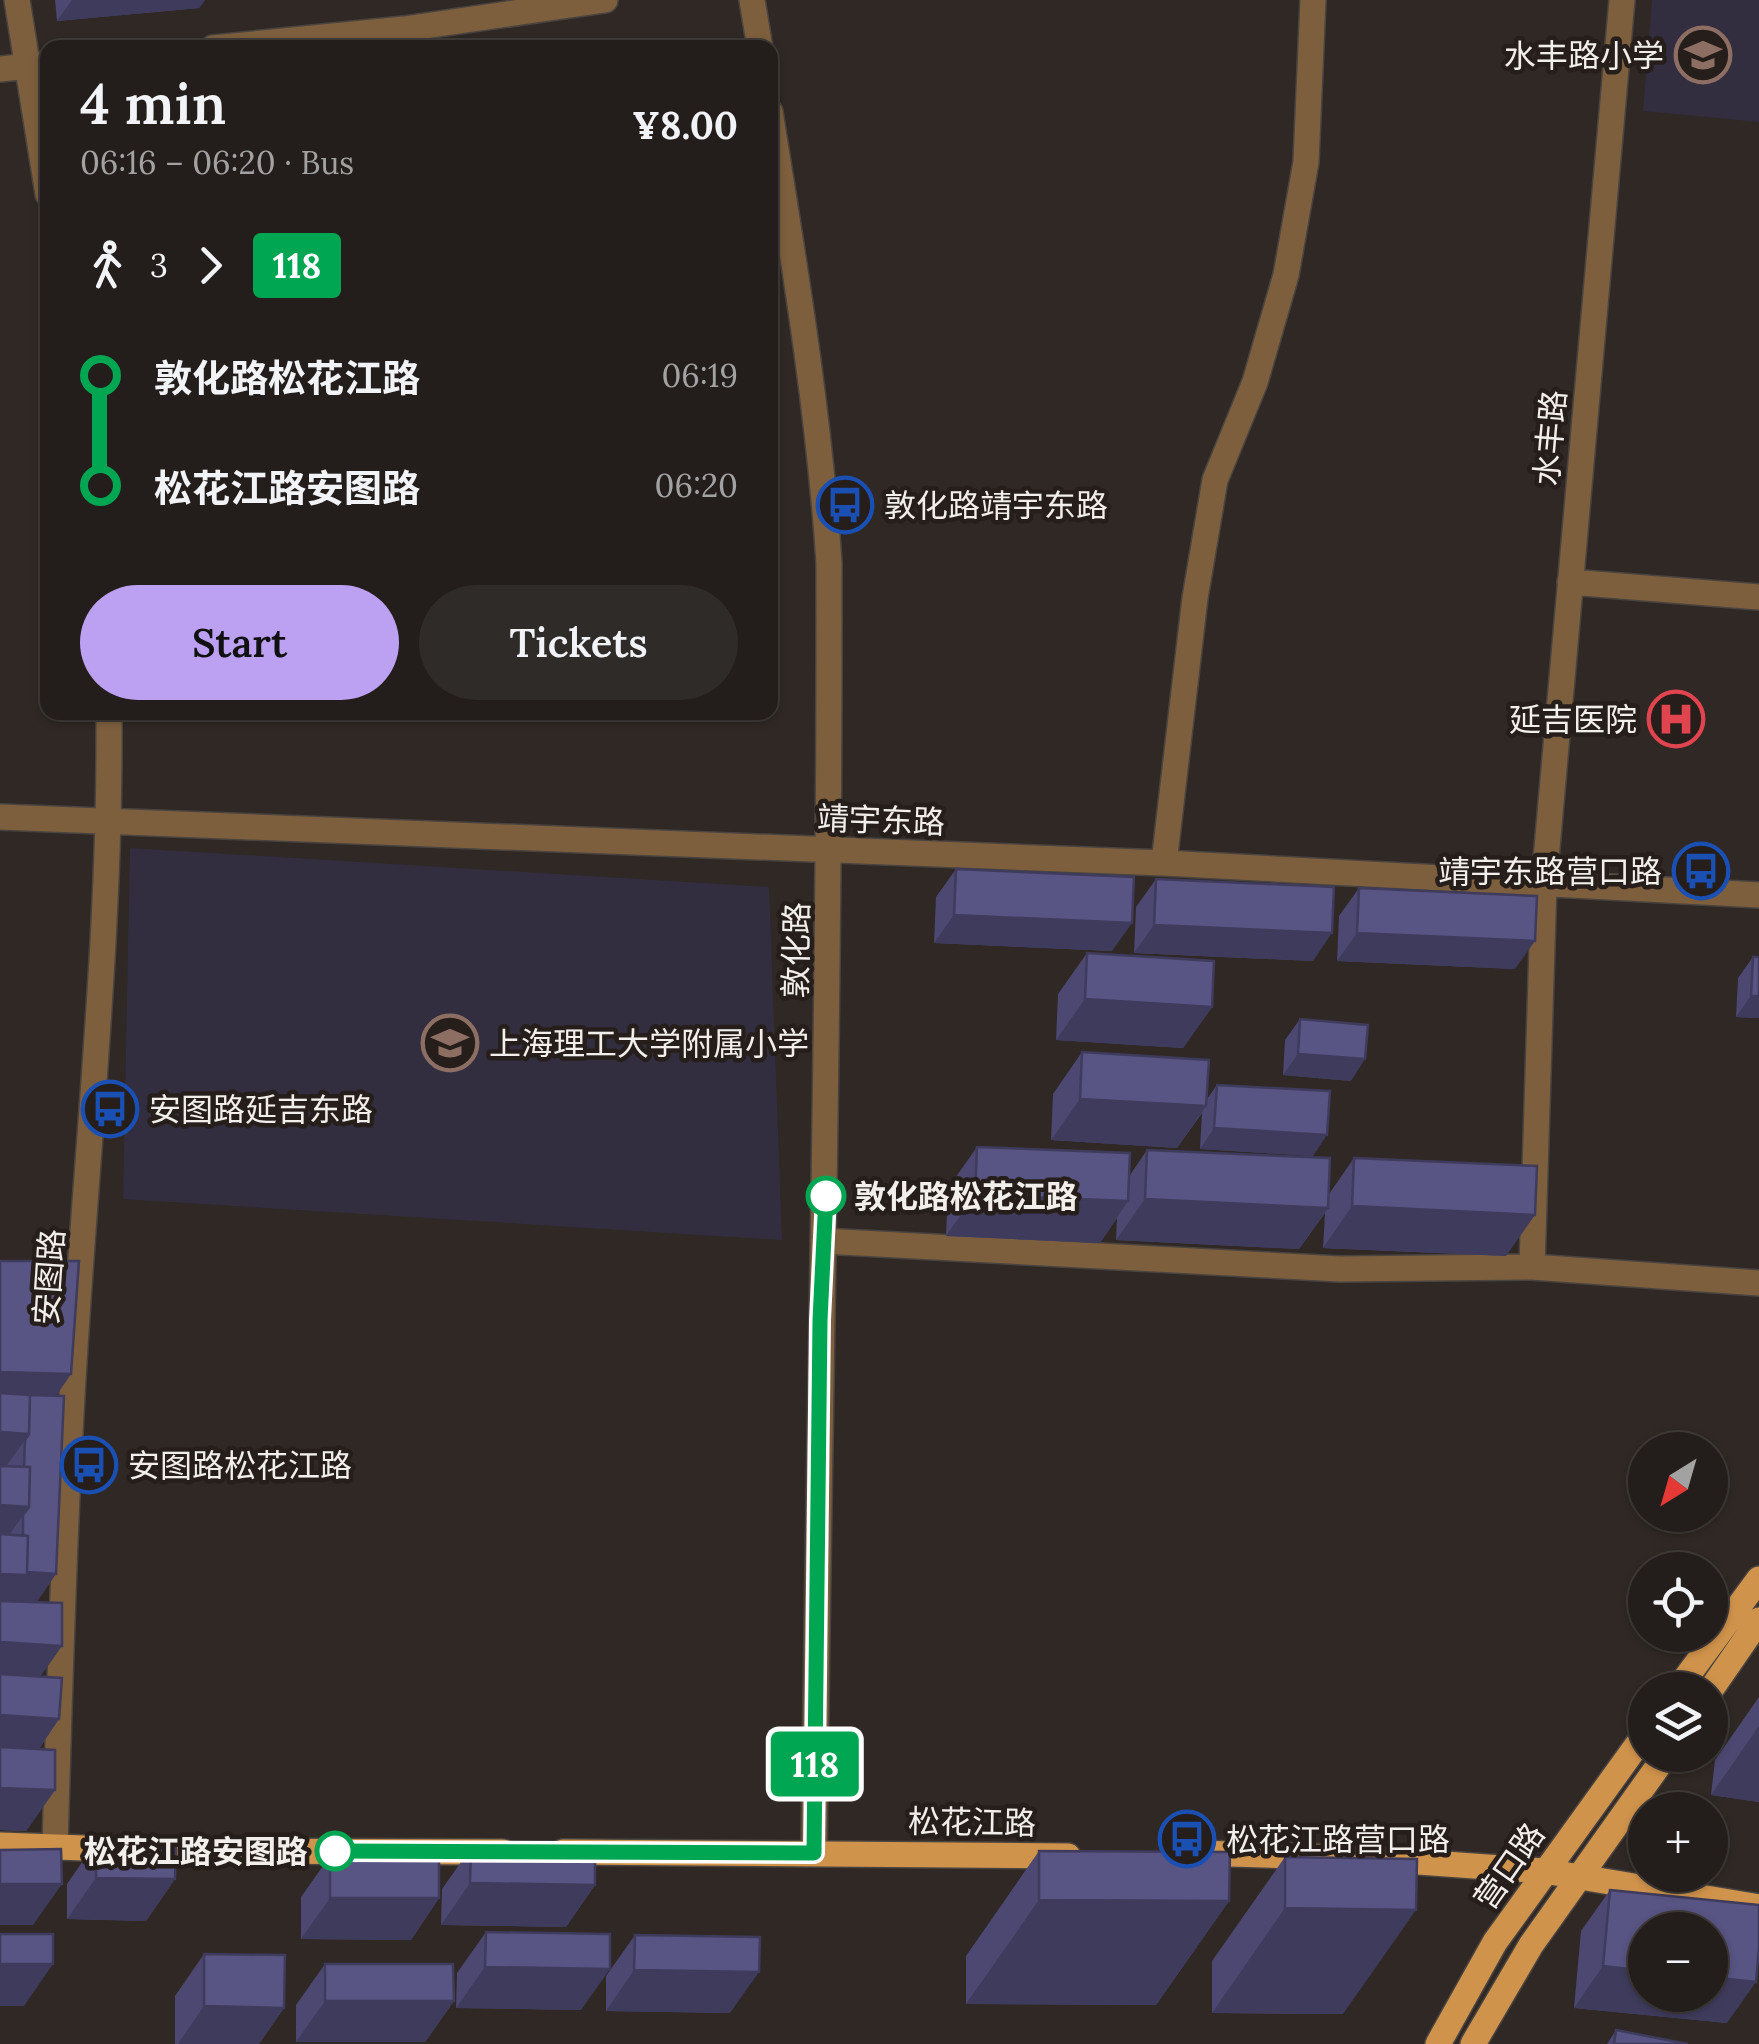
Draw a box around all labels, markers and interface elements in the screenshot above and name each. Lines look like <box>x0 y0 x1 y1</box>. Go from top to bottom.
school or university icon: 水丰路小学 <box>1673 25 1733 85</box>
place label: 水丰路小学 <box>1504 35 1664 76</box>
text: 4 min <box>80 69 226 139</box>
text: ¥8.00 <box>632 101 738 149</box>
text: 06:16 – 06:20 · Bus <box>80 142 354 183</box>
icon: walk <box>80 238 135 293</box>
icon: forward <box>183 238 238 293</box>
text: 118 <box>273 243 321 288</box>
text: 3 <box>150 245 168 286</box>
text: 敦化路松花江路 <box>154 354 420 402</box>
text: 06:19 <box>661 355 738 396</box>
street label: 水丰路 <box>1525 388 1575 488</box>
text: 松花江路安图路 <box>154 464 420 512</box>
text: 06:20 <box>655 465 738 506</box>
bus stop icon: 敦化路靖宇东路 <box>815 475 875 535</box>
place label: 敦化路靖宇东路 <box>884 485 1108 526</box>
button: Start <box>80 585 399 700</box>
button: Tickets <box>419 585 738 700</box>
hospital icon: 延吉医院 <box>1646 689 1706 749</box>
place label: 延吉医院 <box>1509 699 1637 740</box>
street label: 靖宇东路 <box>816 797 946 843</box>
bus stop icon: 靖宇东路营口路 <box>1671 841 1731 901</box>
place label: 靖宇东路营口路 <box>1438 851 1662 892</box>
street label: 敦化路 <box>775 902 817 998</box>
school or university icon: 上海理工大学附属小学 <box>420 1013 480 1073</box>
place label: 上海理工大学附属小学 <box>489 1023 809 1064</box>
bus stop icon: 安图路延吉东路 <box>80 1079 140 1139</box>
place label: 安图路延吉东路 <box>149 1089 373 1130</box>
place label: 敦化路松花江路 <box>854 1176 1078 1217</box>
marker: 敦化路松花江路 <box>807 1177 845 1215</box>
street label: 安图路 <box>25 1228 73 1326</box>
north arrow <box>1628 1432 1728 1532</box>
map controls <box>1628 1432 1728 2012</box>
bus stop icon: 安图路松花江路 <box>59 1435 119 1495</box>
place label: 安图路松花江路 <box>128 1445 352 1486</box>
button: locate <box>1628 1552 1728 1652</box>
button: layers <box>1628 1672 1728 1772</box>
line badge: 118 <box>758 1732 872 1796</box>
text: 118 <box>791 1742 839 1787</box>
button: + <box>1628 1792 1728 1892</box>
street label: 松花江路 <box>908 1800 1036 1844</box>
bus stop icon: 松花江路营口路 <box>1157 1809 1217 1869</box>
street label: 营口路 <box>1465 1815 1553 1917</box>
place label: 松花江路营口路 <box>1226 1819 1450 1860</box>
place label: 松花江路安图路 <box>84 1831 308 1872</box>
marker: 松花江路安图路 <box>316 1832 354 1870</box>
button: − <box>1628 1912 1728 2012</box>

